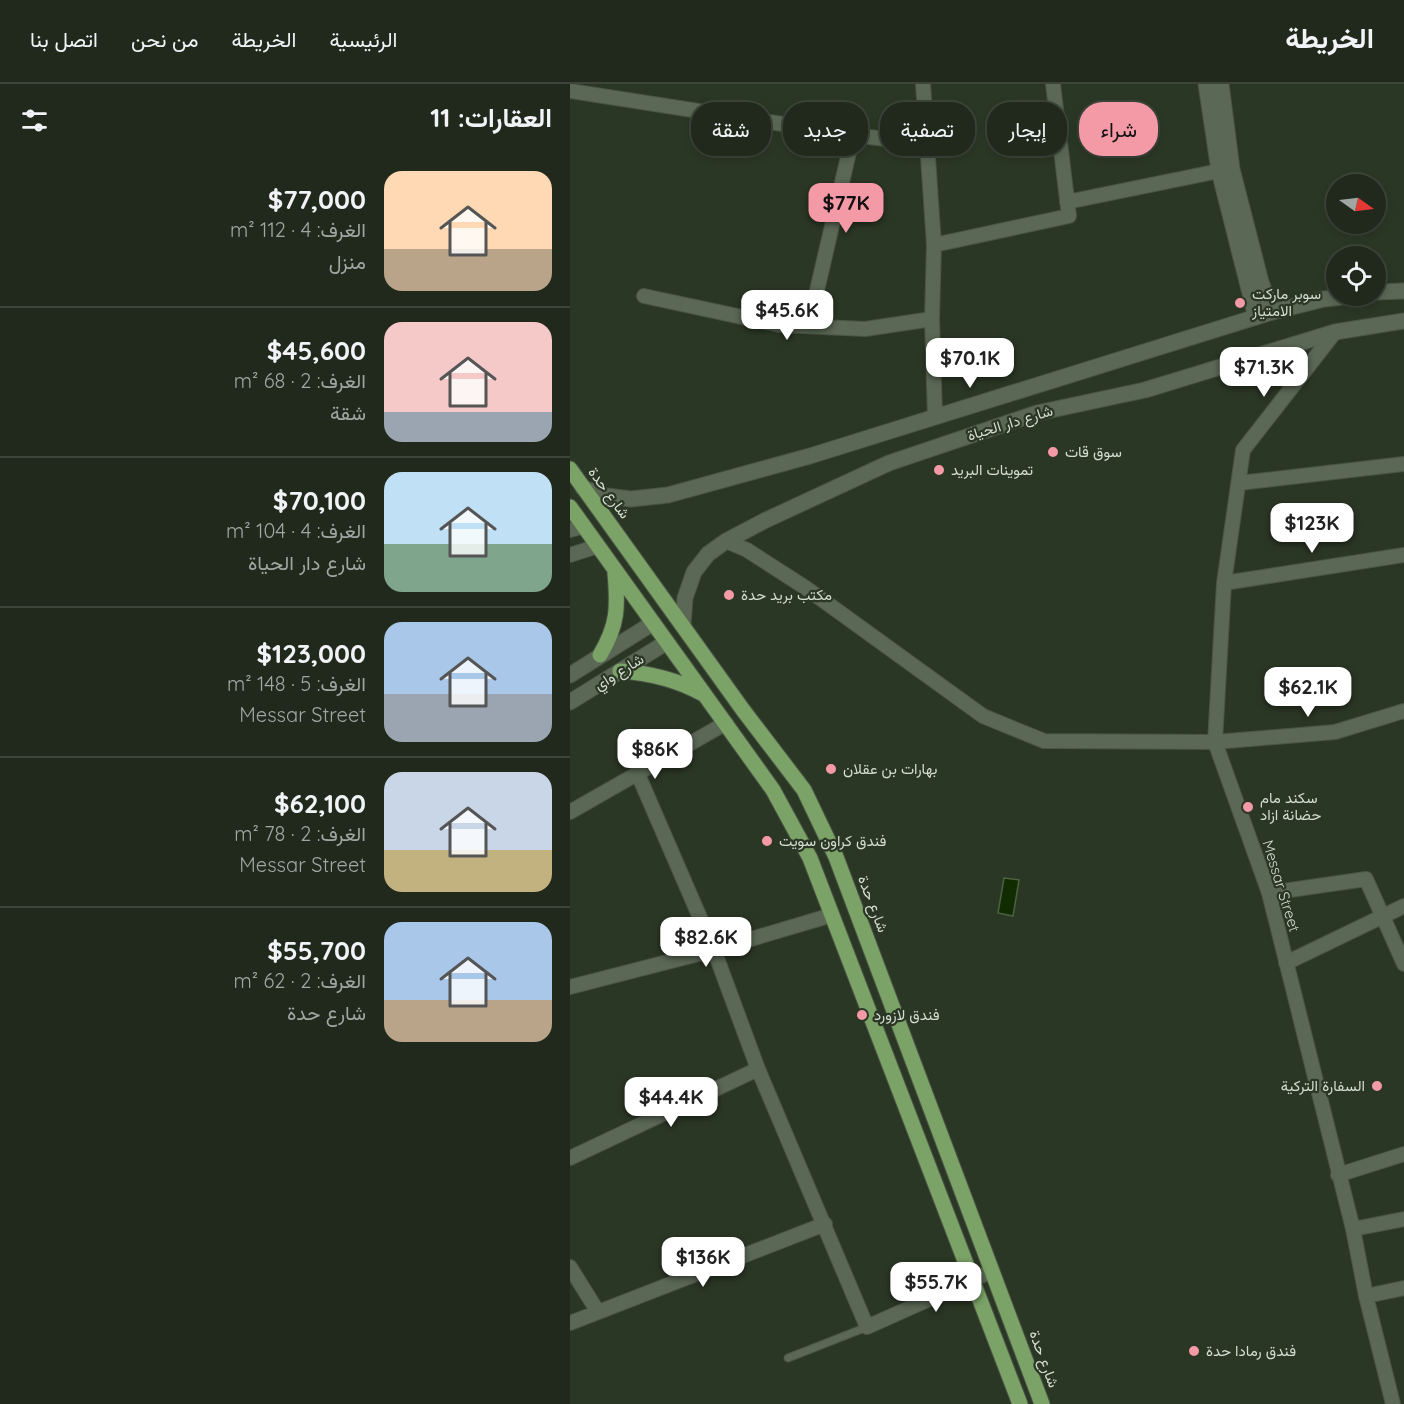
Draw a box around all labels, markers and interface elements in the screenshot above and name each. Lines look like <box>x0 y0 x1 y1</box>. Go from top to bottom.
text: الخريطة <box>1285 20 1374 55</box>
text: اتصل بنا <box>30 26 98 52</box>
text: من نحن <box>131 26 198 52</box>
text: الخريطة <box>231 26 296 52</box>
text: الرئيسية <box>329 26 397 52</box>
text: العقارات: 11 <box>430 101 552 134</box>
chip: شقة <box>691 102 771 156</box>
chip: جديد <box>783 102 868 156</box>
chip: تصفية <box>880 102 975 156</box>
chip: إيجار <box>987 102 1067 156</box>
chip: شراء <box>1079 102 1158 156</box>
icon: filters <box>18 104 51 137</box>
north arrow <box>1326 174 1386 234</box>
map controls <box>1326 174 1386 306</box>
text: $77,000 <box>268 183 366 216</box>
pin: $77K <box>810 183 882 234</box>
text: $77K <box>823 190 870 215</box>
icon: home <box>432 195 504 267</box>
text: الغرف: 4 · 112 m² <box>230 217 366 242</box>
button: locate <box>1326 246 1386 306</box>
text: منزل <box>329 249 366 274</box>
place label: سوبر ماركت الامتياز <box>1251 284 1321 320</box>
pin: $45.6K <box>738 290 836 341</box>
marker: سوبر ماركت الامتياز <box>1233 296 1247 310</box>
text: $45.6K <box>755 297 819 322</box>
text: $45,600 <box>267 334 366 367</box>
pin: $70.1K <box>921 338 1019 389</box>
text: $70.1K <box>940 345 1000 370</box>
icon: home <box>432 346 504 418</box>
pin: $71.3K <box>1215 347 1313 398</box>
text: $71.3K <box>1234 354 1294 379</box>
text: الغرف: 2 · 68 m² <box>234 368 366 393</box>
text: شقة <box>330 400 366 425</box>
street label: شارع دار الحياة <box>965 400 1056 446</box>
place label: سوق قات <box>1065 442 1122 461</box>
marker: سوق قات <box>1046 445 1060 459</box>
place label: تموينات البريد <box>951 460 1034 479</box>
street label: شارع حدة <box>583 463 635 524</box>
marker: تموينات البريد <box>932 463 946 477</box>
text: $70,100 <box>273 484 366 517</box>
icon: home <box>432 496 504 568</box>
pin: $123K <box>1270 503 1354 554</box>
text: $123K <box>1285 510 1339 535</box>
text: الغرف: 4 · 104 m² <box>226 518 366 543</box>
text: شارع دار الحياة <box>248 550 366 575</box>
place label: مكتب بريد حدة <box>741 585 832 604</box>
marker: مكتب بريد حدة <box>722 588 736 602</box>
text: $123,000 <box>257 637 366 670</box>
icon: home <box>432 646 504 718</box>
street label: شارع واي <box>590 649 649 698</box>
pin: $62.1K <box>1259 667 1357 718</box>
text: الغرف: 5 · 148 m² <box>227 671 366 696</box>
text: $62.1K <box>1278 674 1338 699</box>
text: Messar Street <box>239 702 366 727</box>
pin: $86K <box>619 729 691 780</box>
text: $86K <box>631 736 679 761</box>
place label: بهارات بن عقلان <box>843 759 937 779</box>
marker: بهارات بن عقلان <box>824 762 838 776</box>
text: $62,100 <box>274 787 366 820</box>
place label: سكند مام حضانة ازاد <box>1260 788 1321 824</box>
icon: home <box>432 796 504 868</box>
marker: سكند مام حضانة ازاد <box>1241 800 1255 814</box>
text: الغرف: 2 · 78 m² <box>234 821 366 846</box>
place label: فندق كراون سويت <box>779 831 886 850</box>
marker: فندق كراون سويت <box>760 834 774 848</box>
street label: Messar Street <box>1259 838 1304 934</box>
text: Messar Street <box>239 852 366 877</box>
street label: شارع حدة <box>852 873 893 936</box>
pin: $82.6K <box>657 917 755 968</box>
text: $82.6K <box>674 924 738 949</box>
text: $55,700 <box>267 934 366 967</box>
icon: home <box>432 946 504 1018</box>
text: الغرف: 2 · 62 m² <box>233 968 366 993</box>
text: شارع حدة <box>287 1000 366 1025</box>
place label: فندق لازورد <box>874 1005 940 1024</box>
marker: فندق لازورد <box>855 1008 869 1022</box>
place label: السفارة التركية <box>1281 1076 1365 1095</box>
pin: $44.4K <box>622 1077 720 1128</box>
marker: السفارة التركية <box>1370 1079 1384 1093</box>
text: $44.4K <box>639 1084 703 1109</box>
pin: $136K <box>661 1237 745 1288</box>
text: $136K <box>676 1244 730 1269</box>
pin: $55.7K <box>887 1262 985 1313</box>
text: $55.7K <box>904 1269 968 1294</box>
street label: شارع حدة <box>1024 1328 1064 1391</box>
place label: فندق رمادا حدة <box>1206 1341 1296 1360</box>
marker: فندق رمادا حدة <box>1187 1344 1201 1358</box>

